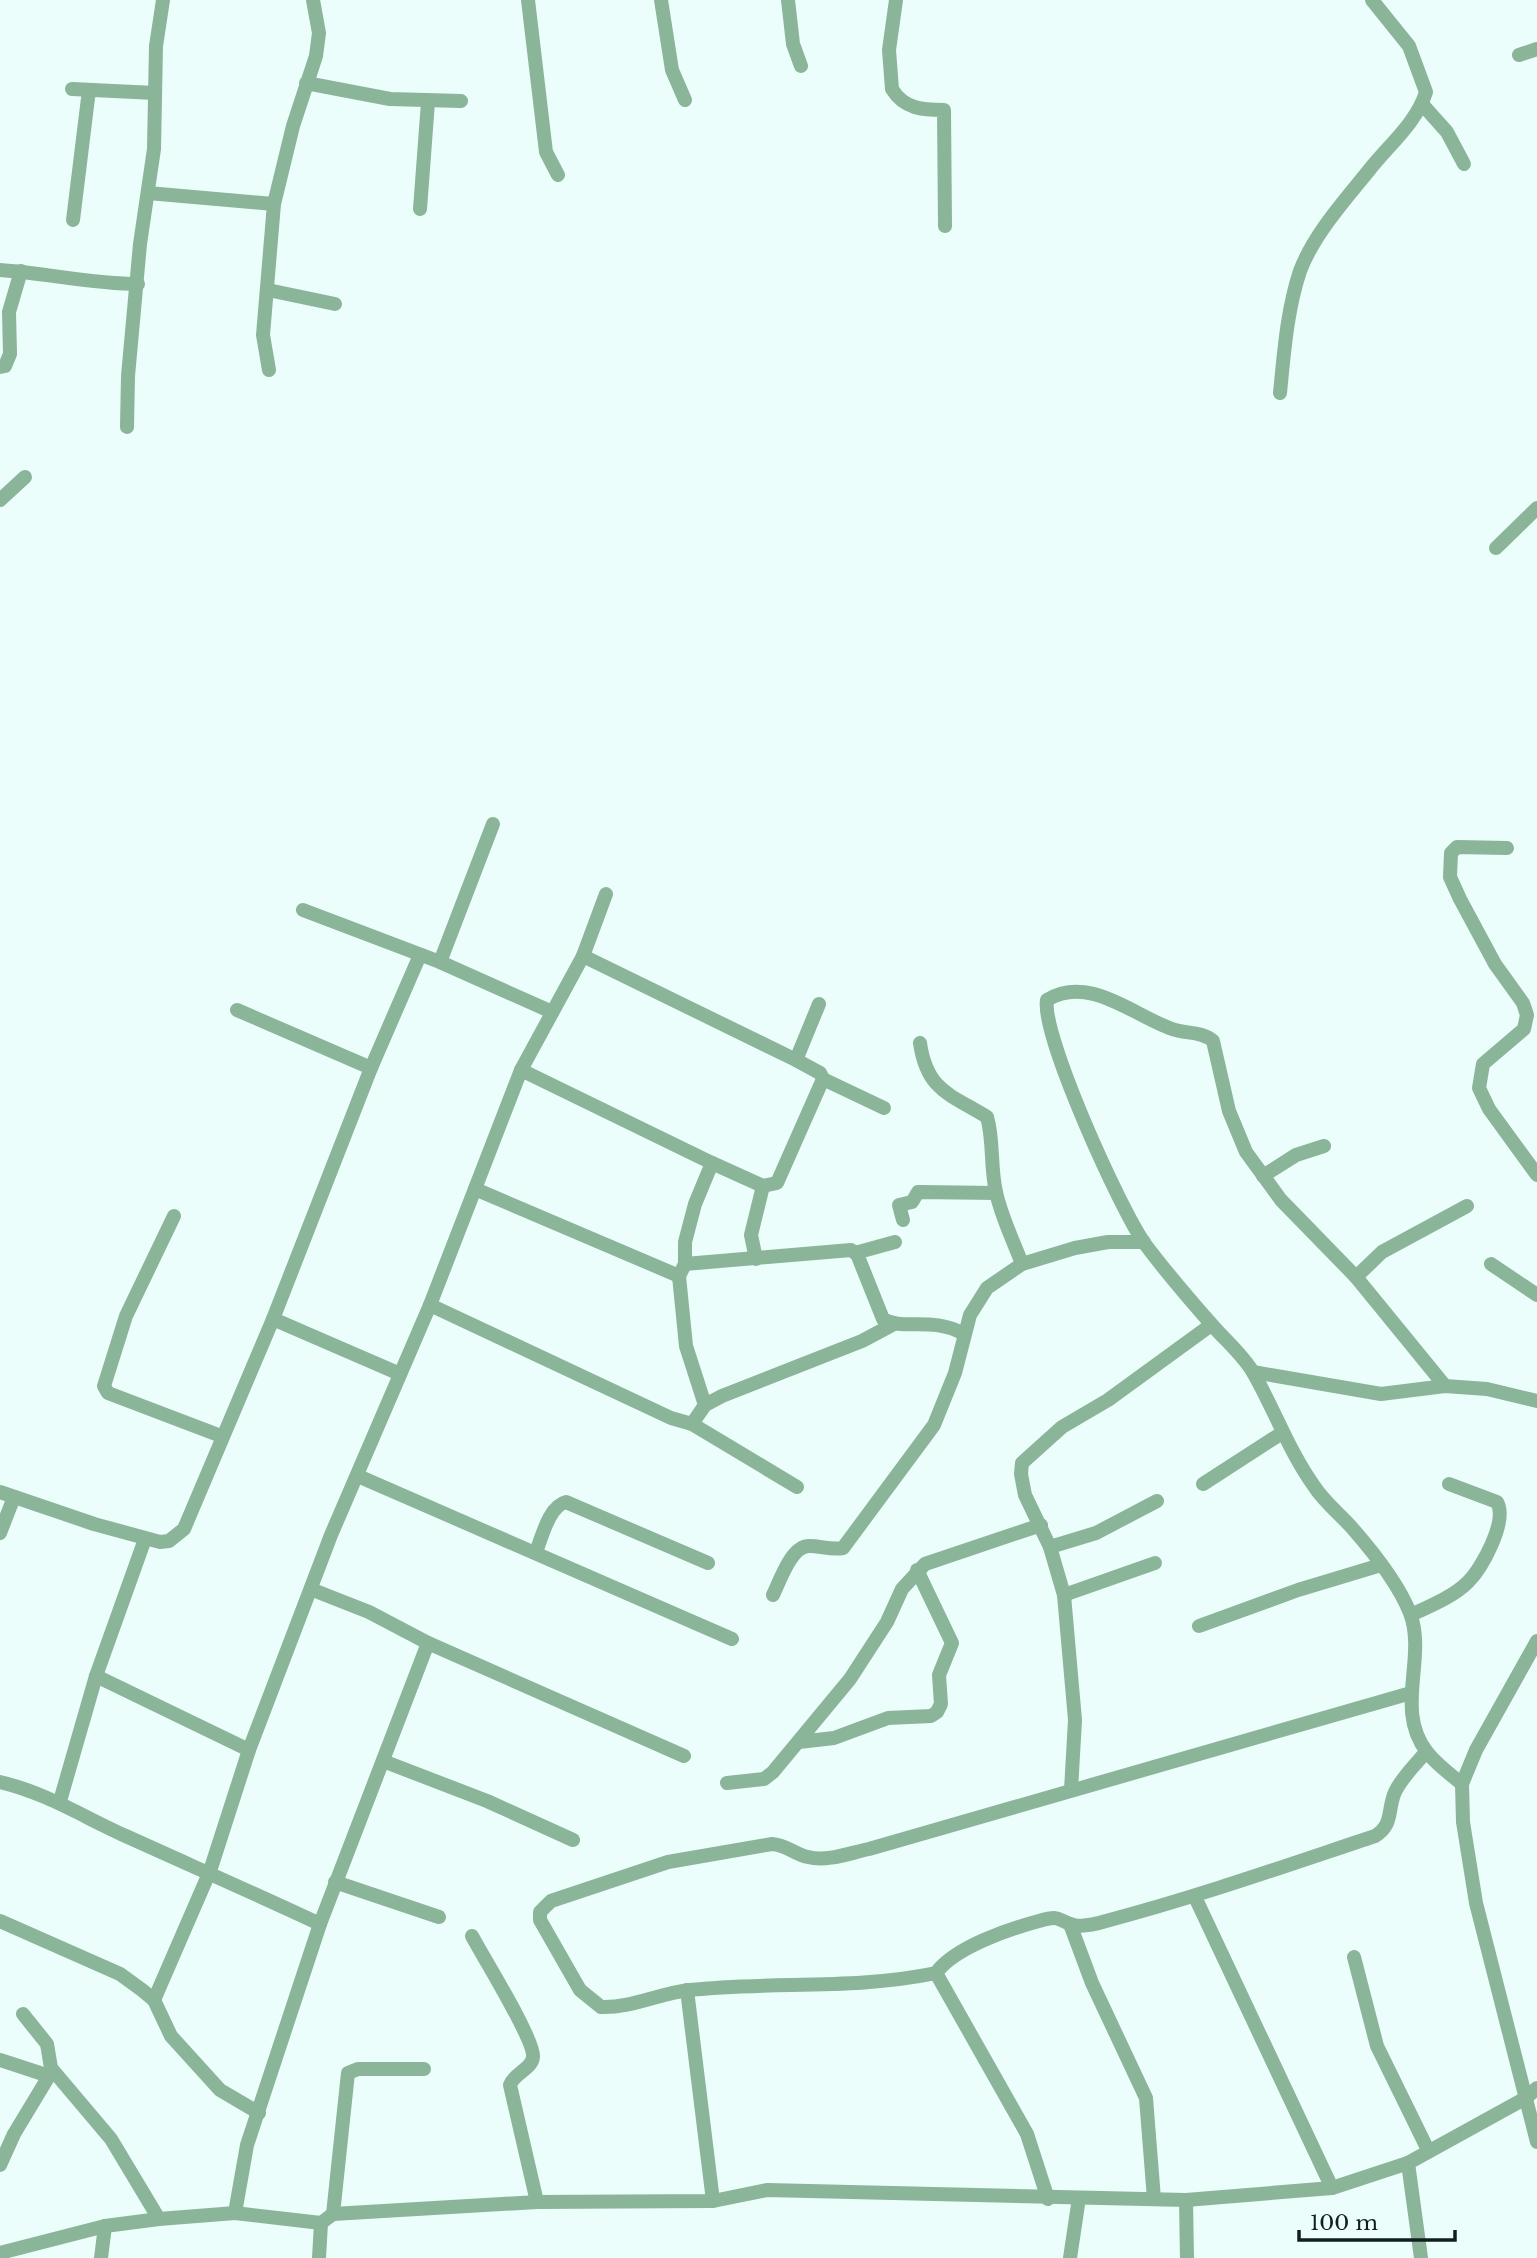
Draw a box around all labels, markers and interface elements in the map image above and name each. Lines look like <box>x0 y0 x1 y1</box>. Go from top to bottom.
scale bar <box>1299 2198 1455 2242</box>
text: 100 m <box>1310 2210 1378 2236</box>

